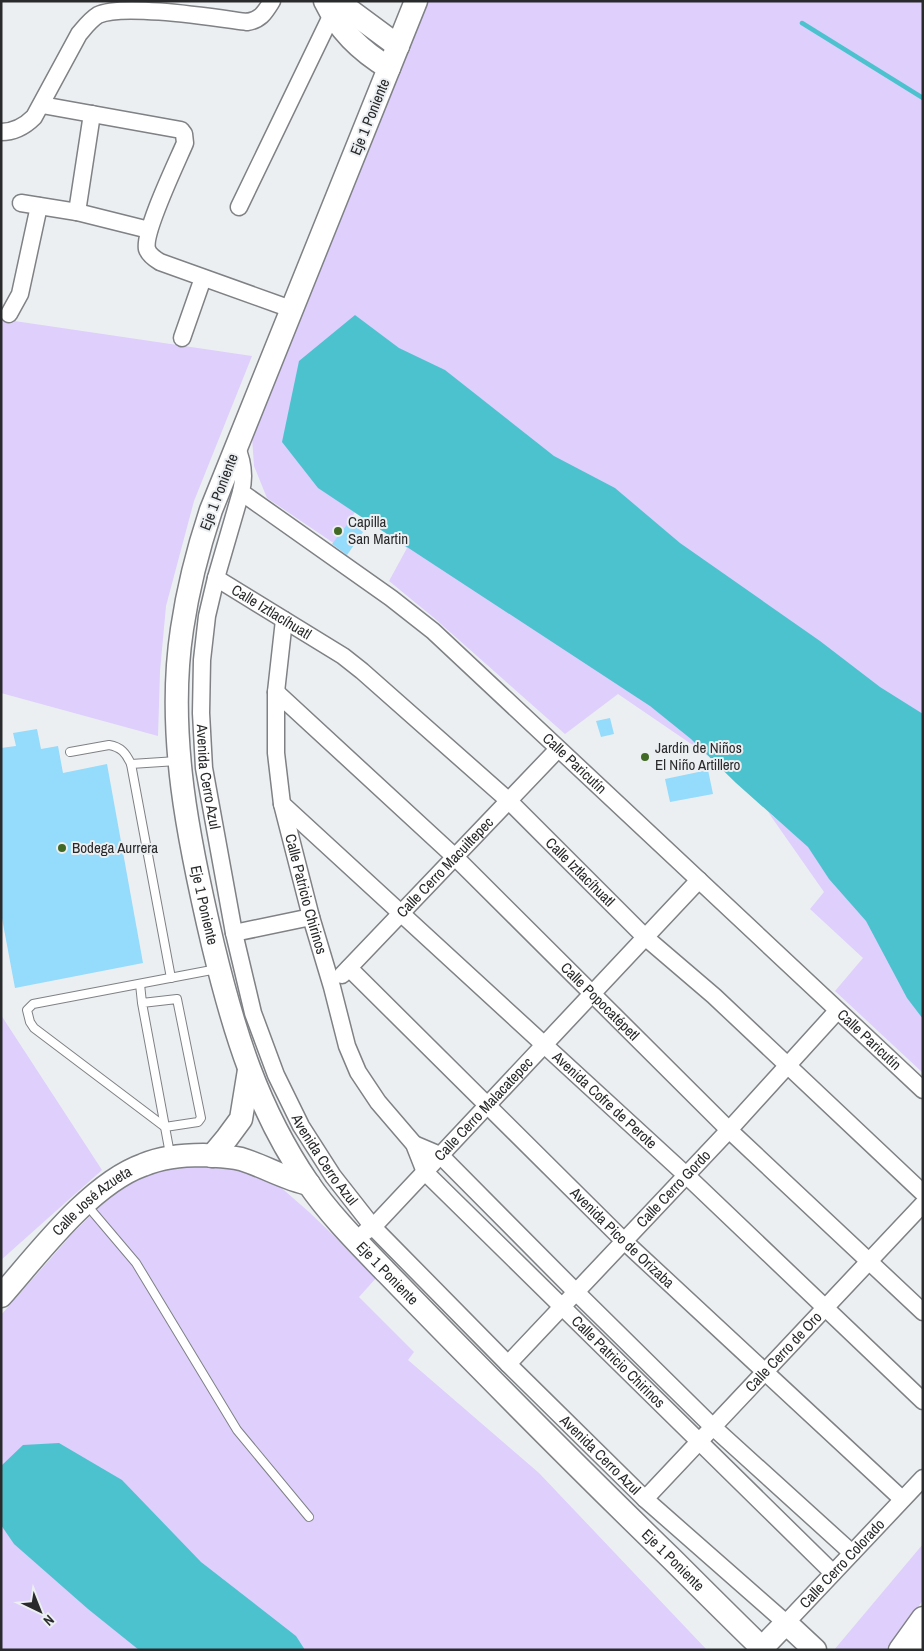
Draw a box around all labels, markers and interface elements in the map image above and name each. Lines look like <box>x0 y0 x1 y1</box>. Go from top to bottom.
street label: Eje 1 Poniente <box>345 75 394 158</box>
street label: Eje 1 Poniente <box>194 450 243 533</box>
place label: Capilla San Martin <box>348 511 408 549</box>
marker: Capilla San Martin <box>332 525 344 537</box>
street label: Calle Iztlacíhuatl <box>228 579 316 644</box>
street label: Avenida Cerro Azul <box>192 723 226 831</box>
street label: Calle Paricutín <box>538 728 611 798</box>
place label: Jardín de Niños El Niño Artillero <box>655 737 742 775</box>
marker: Jardín de Niños El Niño Artillero <box>639 751 651 763</box>
street label: Calle Cerro Macuiltepec <box>391 812 498 922</box>
street label: Calle Patricio Chirinos <box>280 832 333 957</box>
street label: Calle Iztlacíhuatl <box>541 832 620 911</box>
place label: Bodega Aurrera <box>72 837 158 858</box>
marker: Bodega Aurrera <box>56 842 68 854</box>
street label: Eje 1 Poniente <box>186 863 224 947</box>
street label: Calle Popocatépetl <box>556 957 644 1045</box>
street label: Calle Paricutín <box>833 1004 906 1075</box>
street label: Avenida Cofre de Perote <box>547 1046 662 1153</box>
street label: Calle Cerro Malacatepec <box>429 1052 537 1165</box>
street label: Avenida Cerro Azul <box>286 1110 363 1210</box>
street label: Calle Cerro Gordo <box>631 1145 715 1232</box>
street label: Calle José Azueta <box>47 1161 135 1240</box>
street label: Avenida Pico de Orizaba <box>565 1182 679 1293</box>
street label: Eje 1 Poniente <box>352 1237 424 1310</box>
street label: Calle Cerro de Oro <box>740 1307 826 1396</box>
street label: Calle Patricio Chirinos <box>567 1311 670 1412</box>
street label: Avenida Cerro Azul <box>555 1409 646 1499</box>
street label: Calle Cerro Colorado <box>794 1514 889 1613</box>
street label: Eje 1 Poniente <box>637 1524 710 1596</box>
north arrow <box>15 1586 65 1636</box>
text: N <box>40 1611 58 1630</box>

